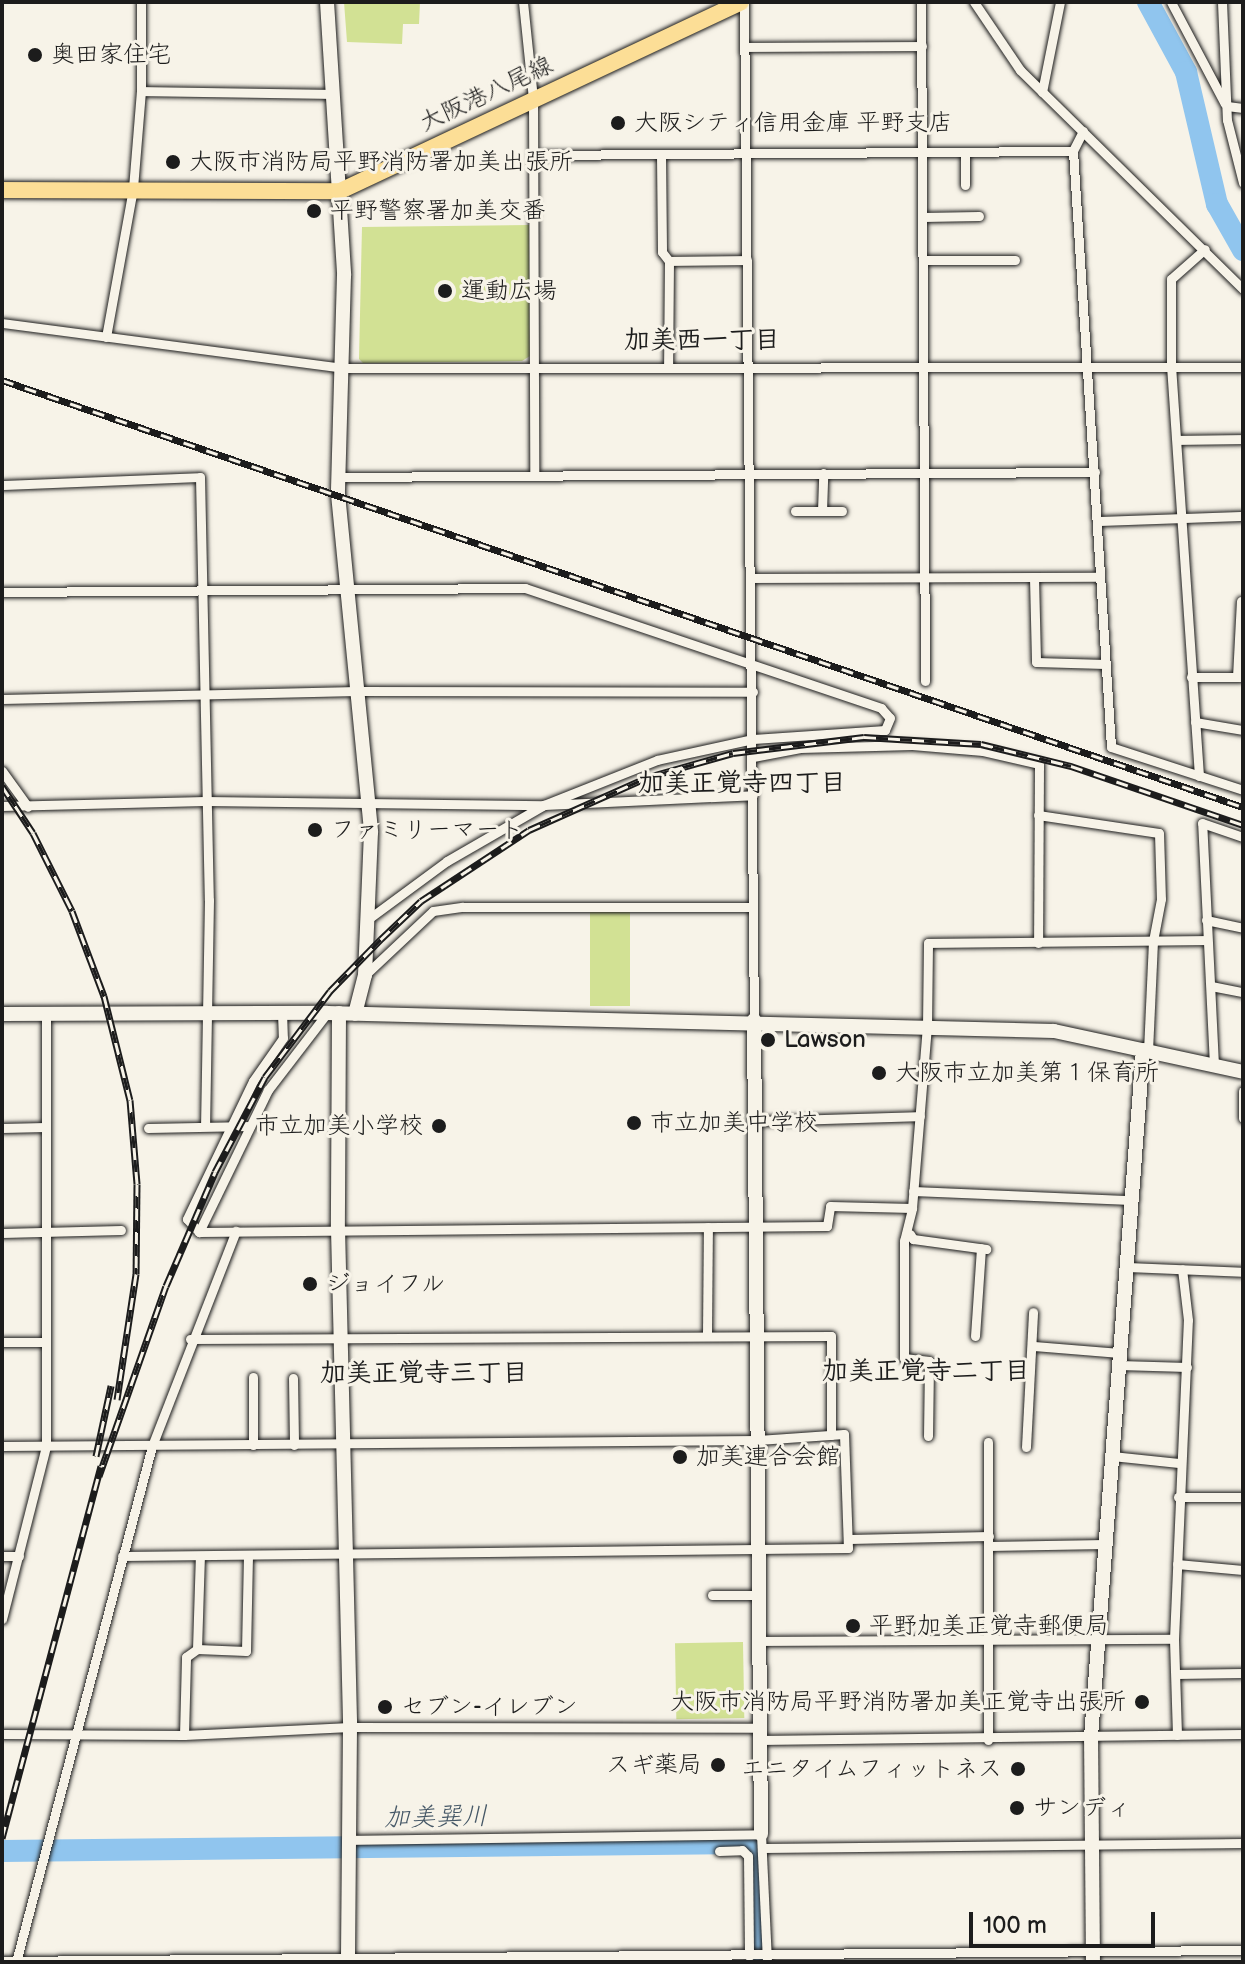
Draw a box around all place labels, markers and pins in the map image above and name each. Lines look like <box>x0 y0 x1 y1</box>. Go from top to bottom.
place label: 奥田家住宅 <box>51 41 171 69</box>
marker: 奥田家住宅 <box>26 46 44 64</box>
place label: 大阪シティ信用金庫 平野支店 <box>634 109 952 137</box>
marker: 大阪シティ信用金庫 平野支店 <box>609 114 627 132</box>
place label: 大阪市消防局平野消防署加美出張所 <box>189 148 573 176</box>
marker: 大阪市消防局平野消防署加美出張所 <box>164 153 182 171</box>
place label: 平野警察署加美交番 <box>330 197 546 225</box>
marker: 平野警察署加美交番 <box>305 202 323 220</box>
place label: 運動広場 <box>461 277 557 305</box>
marker: 運動広場 <box>436 282 454 300</box>
place label: ファミリーマート <box>331 816 523 844</box>
marker: ファミリーマート <box>306 821 324 839</box>
place label: Lawson <box>784 1026 866 1054</box>
marker: Lawson <box>759 1031 777 1049</box>
place label: 大阪市立加美第１保育所 <box>895 1059 1159 1087</box>
marker: 大阪市立加美第１保育所 <box>870 1064 888 1082</box>
place label: 市立加美中学校 <box>650 1109 818 1137</box>
place label: 市立加美小学校 <box>255 1112 423 1140</box>
marker: 市立加美中学校 <box>625 1114 643 1132</box>
marker: 市立加美小学校 <box>430 1117 448 1135</box>
place label: ジョイフル <box>326 1270 446 1298</box>
marker: ジョイフル <box>301 1275 319 1293</box>
place label: 加美連合会館 <box>696 1443 840 1471</box>
marker: 加美連合会館 <box>671 1448 689 1466</box>
place label: 平野加美正覚寺郵便局 <box>869 1612 1109 1640</box>
marker: 平野加美正覚寺郵便局 <box>844 1617 862 1635</box>
place label: 大阪市消防局平野消防署加美正覚寺出張所 <box>670 1688 1126 1716</box>
place label: セブン-イレブン <box>401 1693 578 1721</box>
marker: 大阪市消防局平野消防署加美正覚寺出張所 <box>1133 1693 1151 1711</box>
marker: セブン-イレブン <box>376 1698 394 1716</box>
place label: スギ薬局 <box>606 1751 702 1779</box>
place label: エニタイムフィットネス <box>738 1755 1002 1783</box>
marker: スギ薬局 <box>709 1756 727 1774</box>
marker: エニタイムフィットネス <box>1009 1760 1027 1778</box>
place label: サンディ <box>1033 1794 1129 1822</box>
marker: サンディ <box>1008 1799 1026 1817</box>

